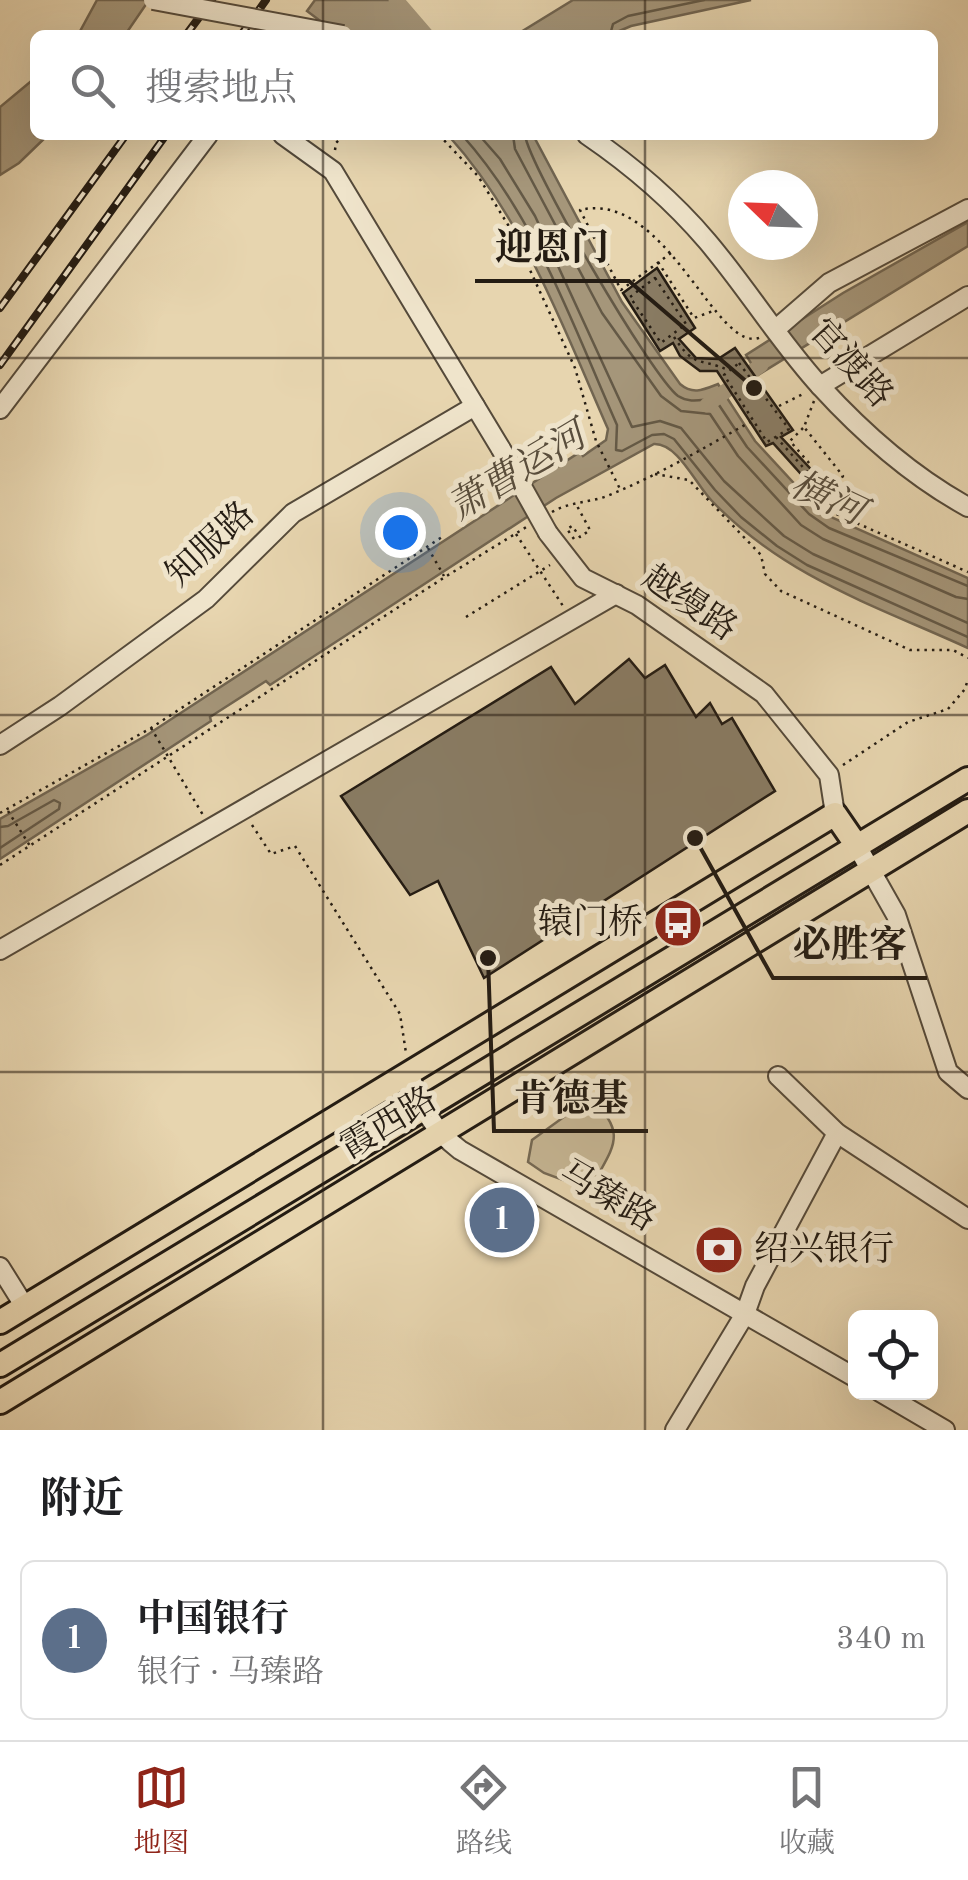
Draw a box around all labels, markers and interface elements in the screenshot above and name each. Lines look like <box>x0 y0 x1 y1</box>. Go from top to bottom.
search box <box>30 30 938 140</box>
icon: search <box>65 58 120 113</box>
text: 搜索地点 <box>145 71 297 109</box>
north arrow <box>728 170 818 260</box>
callout: 迎恩门 <box>475 213 629 281</box>
text: 迎恩门 <box>495 227 609 269</box>
street label: 官渡路 <box>802 311 900 415</box>
water label: 萧曹运河 <box>442 412 598 528</box>
water label: 横河 <box>785 464 876 536</box>
street label: 知服路 <box>159 494 261 594</box>
your location <box>375 507 426 558</box>
street label: 越缦路 <box>636 558 744 648</box>
bus stop icon: 辕门桥 <box>652 897 704 949</box>
place label: 辕门桥 <box>538 903 643 941</box>
callout: 必胜客 <box>773 910 927 978</box>
text: 必胜客 <box>793 924 907 966</box>
callout: 肯德基 <box>494 1063 648 1131</box>
text: 肯德基 <box>514 1078 628 1120</box>
street label: 霞西路 <box>333 1079 443 1166</box>
street label: 马臻路 <box>553 1153 663 1238</box>
pin: 1 <box>470 1182 534 1258</box>
bank icon: 绍兴银行 <box>693 1224 745 1276</box>
place label: 绍兴银行 <box>754 1230 894 1268</box>
map controls <box>848 1310 938 1400</box>
button: locate <box>848 1310 938 1400</box>
text: 附近 <box>40 1480 124 1522</box>
text: 中国银行 <box>137 1602 289 1640</box>
text: 1 <box>65 1624 84 1656</box>
text: 340 m <box>836 1624 926 1656</box>
text: 银行 · 马臻路 <box>137 1658 324 1690</box>
tab: 地图 <box>133 1760 189 1863</box>
tab: 路线 <box>456 1760 512 1863</box>
tab: 收藏 <box>779 1760 835 1863</box>

